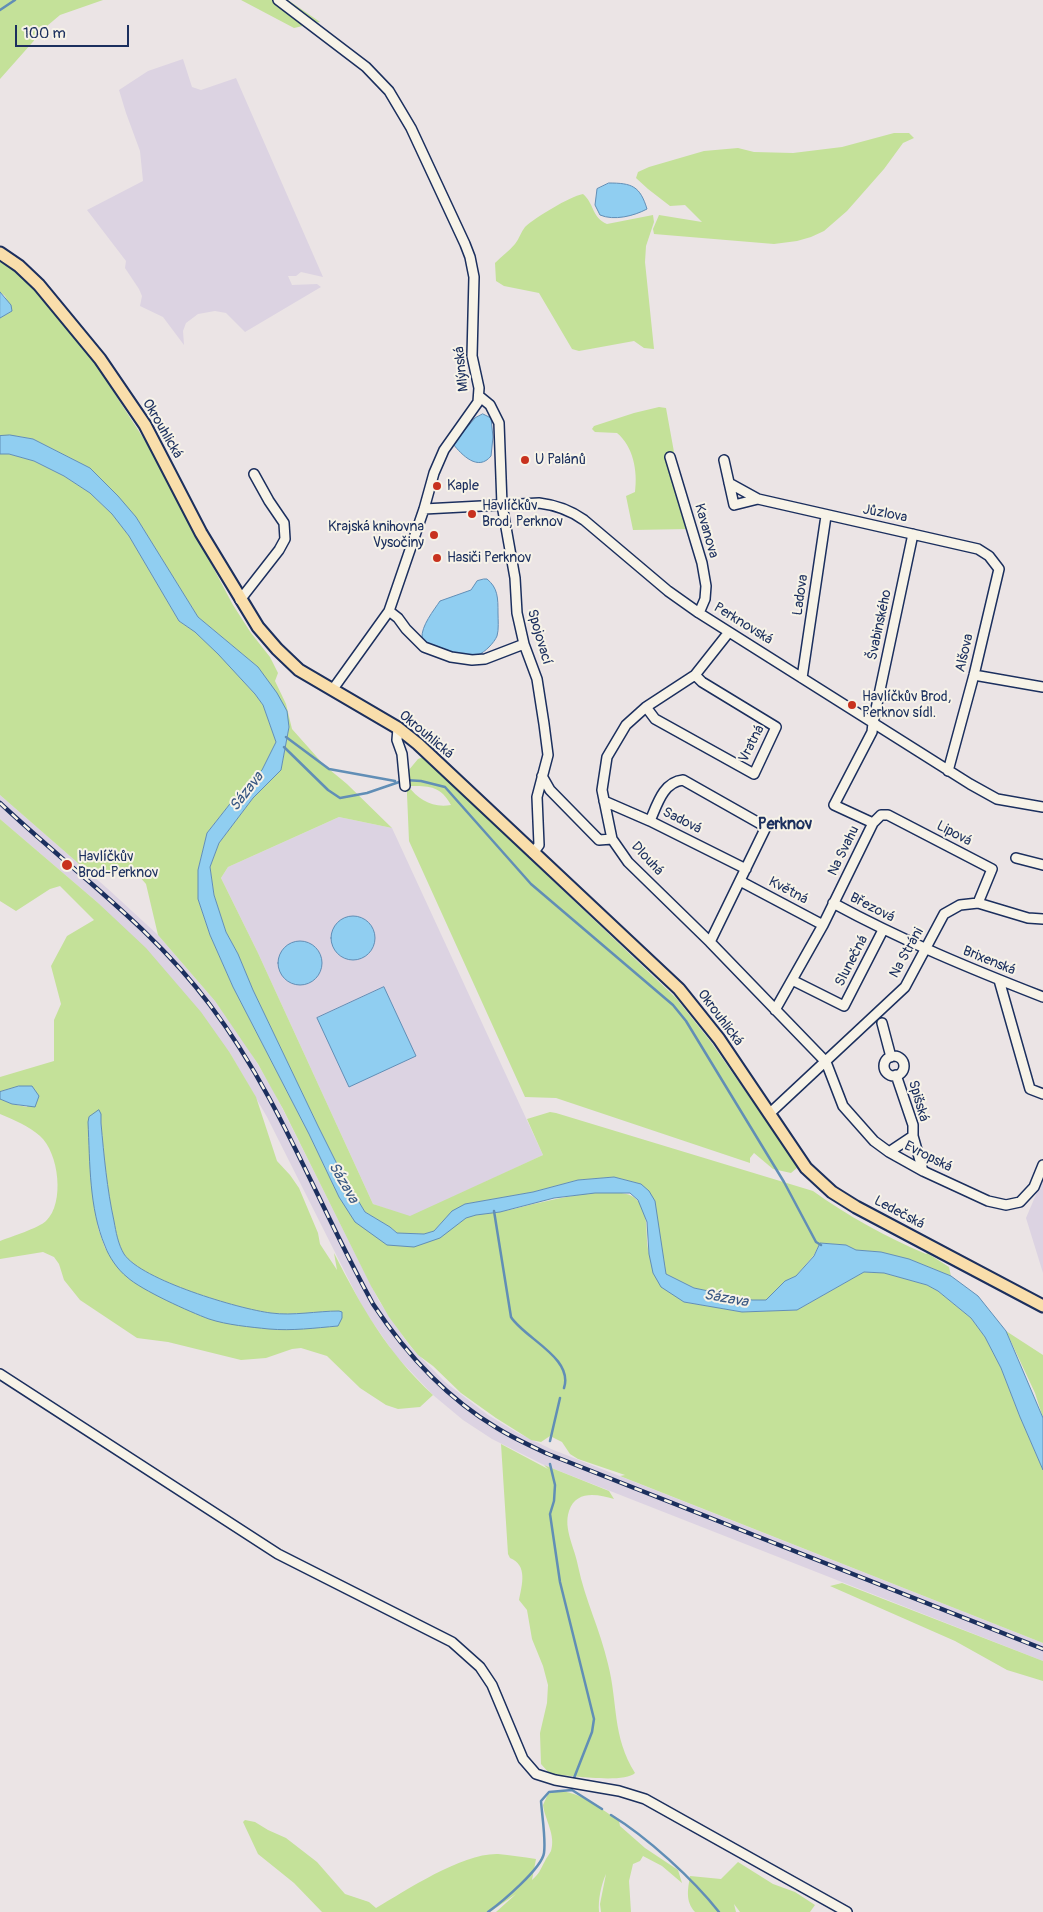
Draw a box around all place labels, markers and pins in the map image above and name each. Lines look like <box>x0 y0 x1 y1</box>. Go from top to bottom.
place label: U Palánů <box>535 452 586 468</box>
marker: U Palánů <box>519 454 531 466</box>
place label: Kaple <box>447 478 479 494</box>
marker: Kaple <box>431 480 443 492</box>
place label: Havlíčkův Brod, Perknov <box>482 498 563 530</box>
marker: Havlíčkův Brod, Perknov <box>466 508 478 520</box>
place label: Krajská knihovna Vysočiny <box>328 519 424 552</box>
marker: Krajská knihovna Vysočiny <box>428 529 440 541</box>
place label: Hasiči Perknov <box>447 550 531 566</box>
marker: Hasiči Perknov <box>431 552 443 564</box>
place label: Havlíčkův Brod, Perknov sídl. <box>862 689 951 722</box>
marker: Havlíčkův Brod, Perknov sídl. <box>846 699 858 711</box>
place label: Havlíčkův Brod-Perknov <box>78 849 158 882</box>
marker: Havlíčkův Brod-Perknov <box>60 858 74 872</box>

